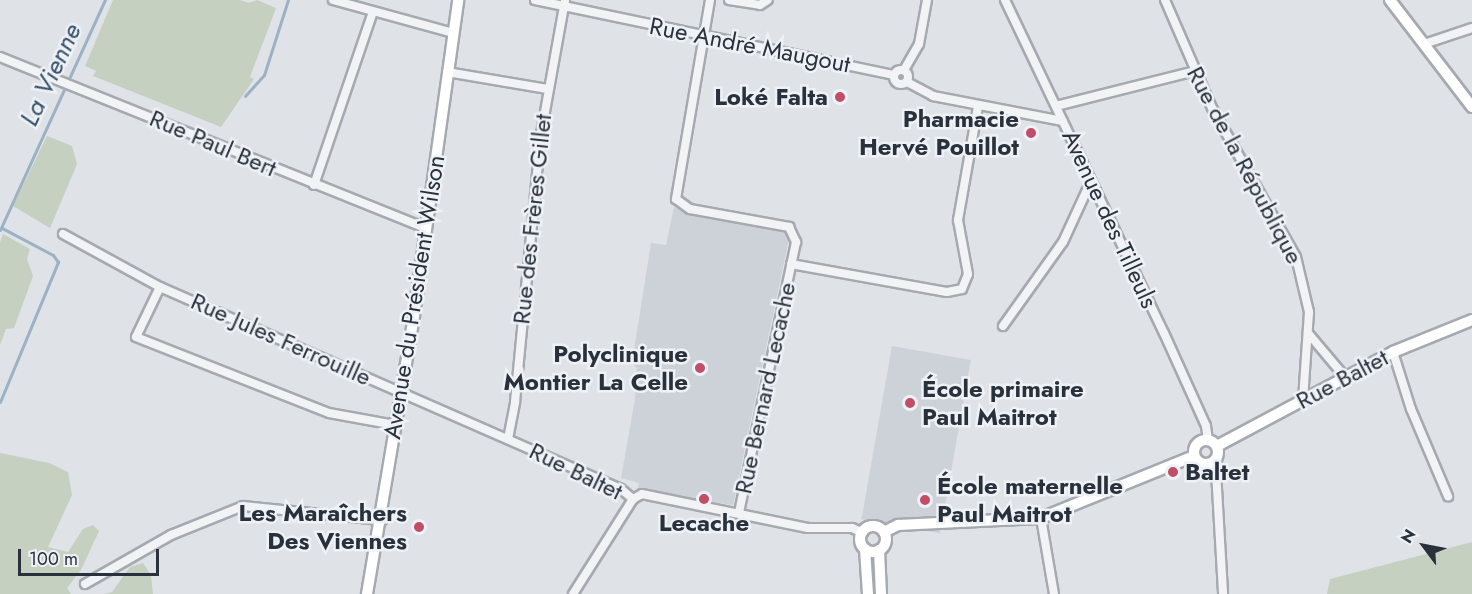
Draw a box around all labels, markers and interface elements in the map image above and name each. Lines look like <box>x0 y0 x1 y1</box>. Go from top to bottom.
street label: Rue André Maugout <box>647 11 853 79</box>
water label: La Vienne <box>14 19 88 131</box>
street label: Rue de la République <box>1181 61 1309 269</box>
place label: Loké Falta <box>714 83 828 111</box>
marker: Loké Falta <box>833 90 847 104</box>
street label: Rue Paul Bert <box>145 103 281 183</box>
place label: Pharmacie Hervé Pouillot <box>859 105 1019 161</box>
street label: Rue des Frères Gillet <box>507 112 557 326</box>
street label: Avenue des Tilleuls <box>1056 125 1164 313</box>
marker: Pharmacie Hervé Pouillot <box>1024 126 1038 140</box>
street label: Avenue du Président Wilson <box>377 153 451 441</box>
street label: Rue Bernard Lecache <box>729 280 801 496</box>
street label: Rue Jules Ferrouille <box>187 286 375 392</box>
place label: Polyclinique Montier La Celle <box>503 340 688 396</box>
street label: Rue Baltet <box>1291 343 1393 415</box>
marker: Polyclinique Montier La Celle <box>693 361 707 375</box>
place label: École primaire Paul Maitrot <box>922 375 1084 431</box>
marker: École primaire Paul Maitrot <box>903 396 917 410</box>
street label: Rue Baltet <box>525 436 627 506</box>
place label: Baltet <box>1185 458 1249 486</box>
marker: Baltet <box>1166 465 1180 479</box>
place label: École maternelle Paul Maitrot <box>937 472 1123 528</box>
marker: Lecache <box>697 492 711 506</box>
marker: École maternelle Paul Maitrot <box>918 493 932 507</box>
place label: Les Maraîchers Des Viennes <box>239 499 407 555</box>
place label: Lecache <box>659 509 749 537</box>
north arrow <box>1394 516 1454 576</box>
marker: Les Maraîchers Des Viennes <box>412 520 426 534</box>
text: N <box>1395 525 1421 548</box>
scale bar <box>21 537 162 575</box>
text: 100 m <box>29 546 78 572</box>

